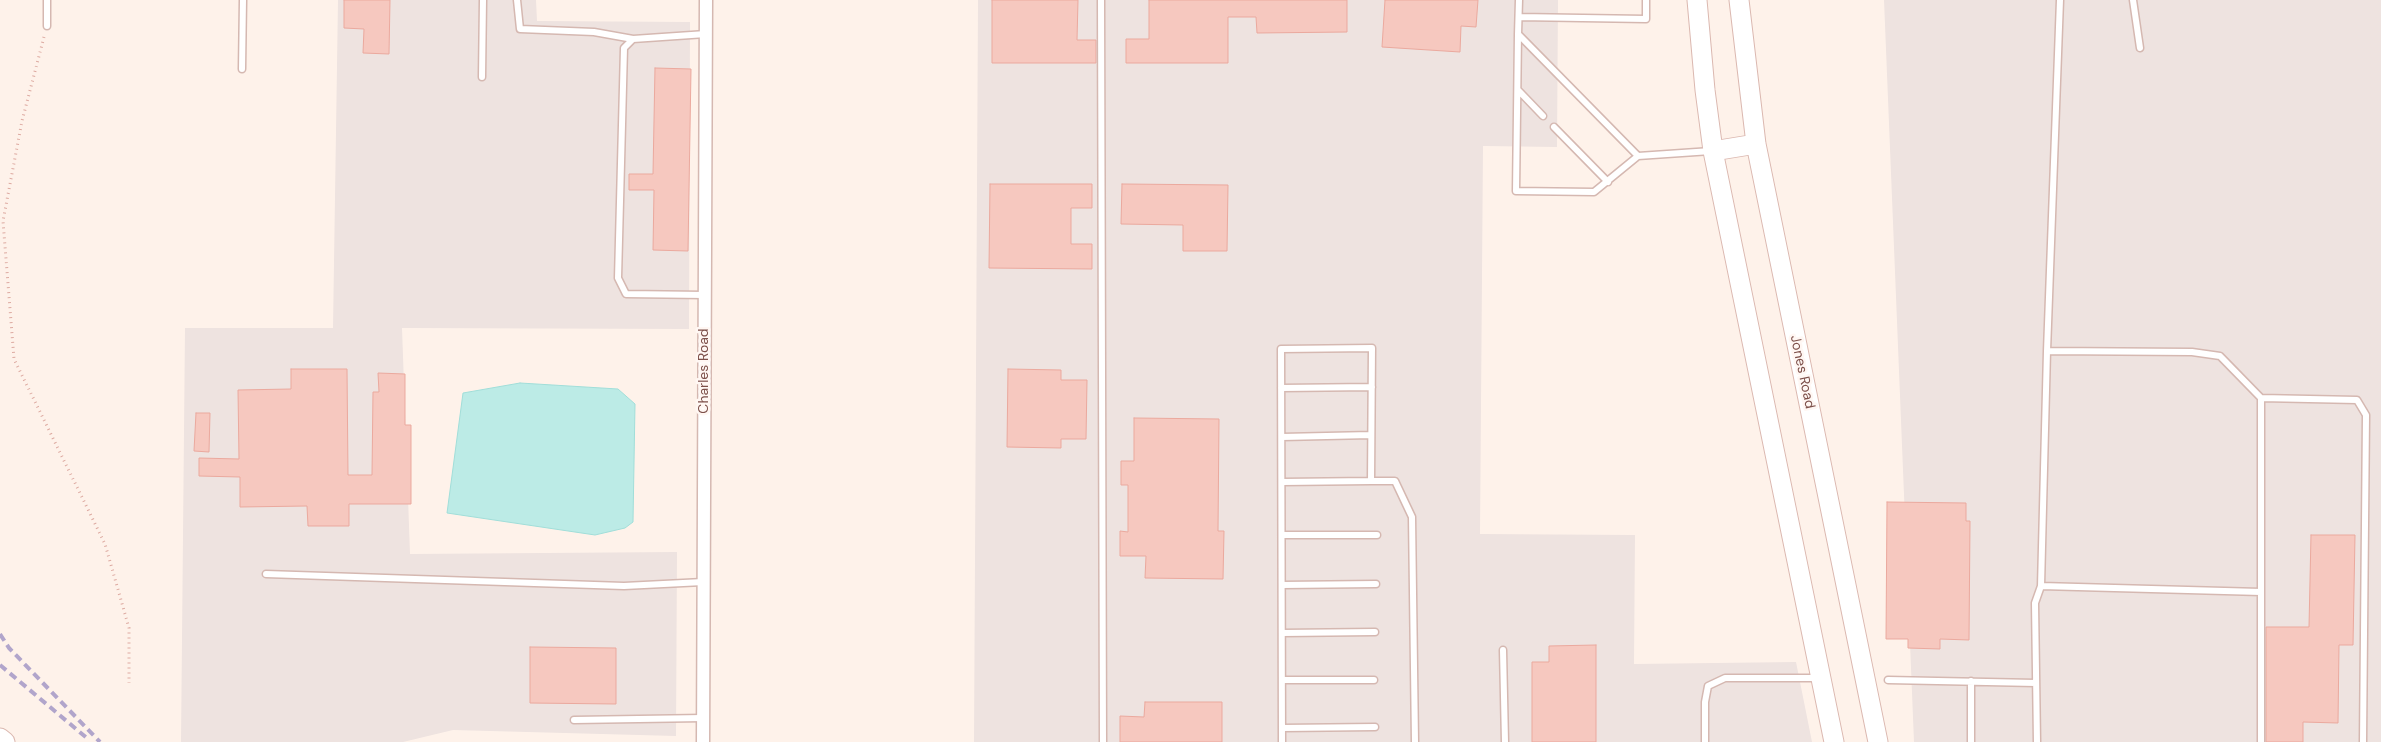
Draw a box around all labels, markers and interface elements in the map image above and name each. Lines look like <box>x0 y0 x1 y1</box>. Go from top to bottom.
street label: Charles Road <box>696 328 712 414</box>
street label: Jones Road <box>1786 334 1818 410</box>

